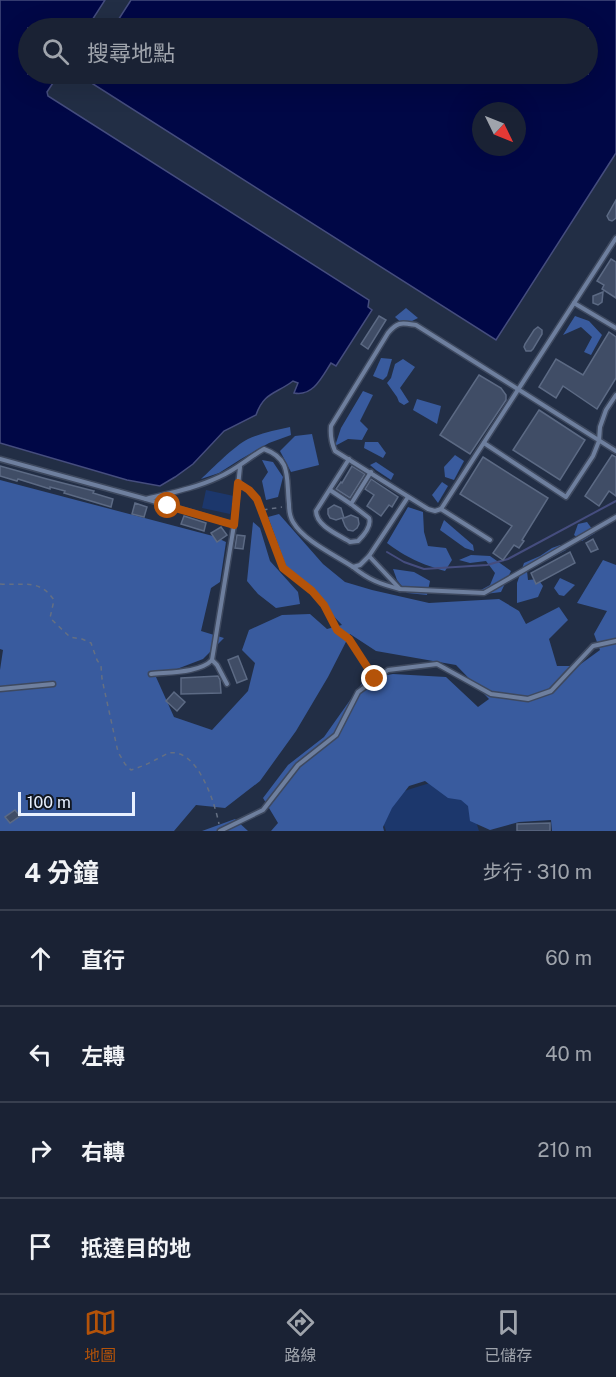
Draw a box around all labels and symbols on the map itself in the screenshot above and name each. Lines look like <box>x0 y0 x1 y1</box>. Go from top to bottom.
north arrow <box>472 102 526 156</box>
route start <box>154 492 180 518</box>
route end <box>361 665 387 691</box>
scale bar <box>18 789 135 816</box>

